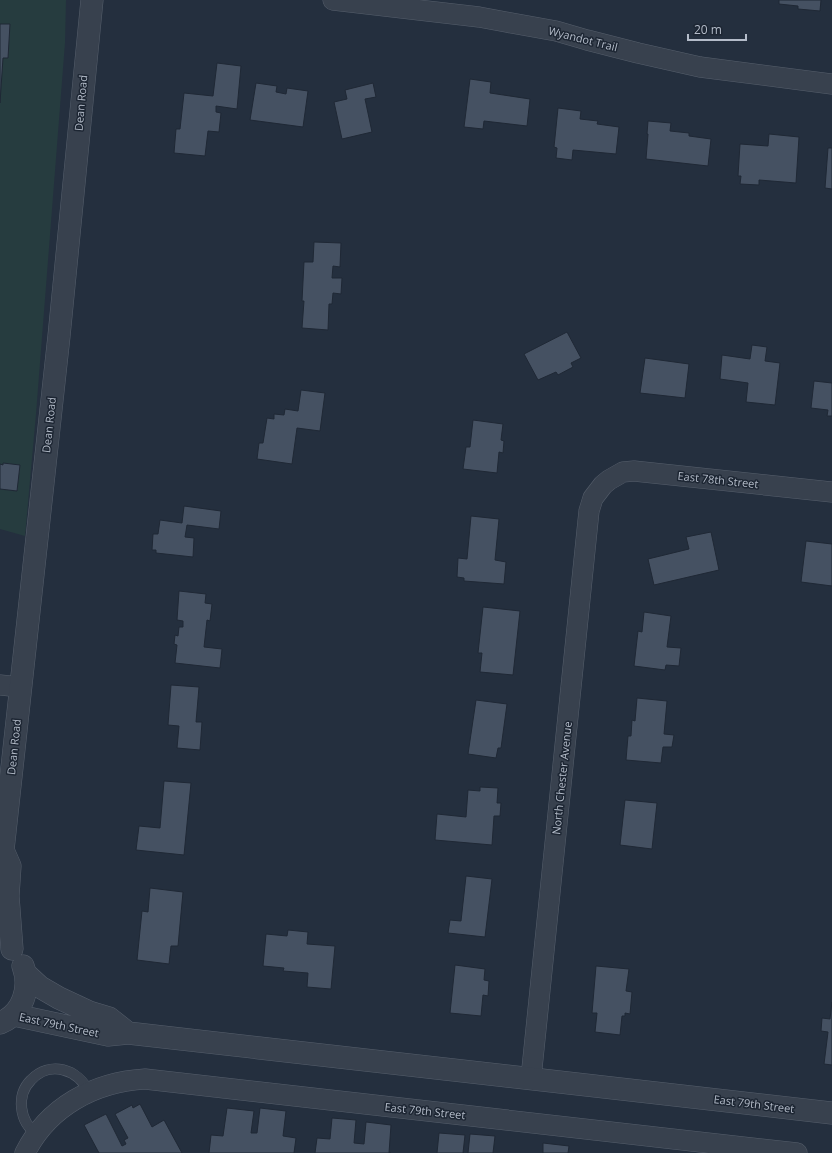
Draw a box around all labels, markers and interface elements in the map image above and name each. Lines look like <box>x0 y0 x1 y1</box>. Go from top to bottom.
scale bar <box>688 16 746 42</box>
text: 20 m <box>694 21 722 38</box>
street label: Wyandot Trail <box>547 23 619 54</box>
street label: Dean Road <box>71 74 90 132</box>
street label: Dean Road <box>38 396 59 454</box>
street label: East 78th Street <box>677 468 759 491</box>
street label: Dean Road <box>3 718 24 776</box>
street label: North Chester Avenue <box>548 721 575 835</box>
street label: East 79th Street <box>18 1009 100 1040</box>
street label: East 79th Street <box>713 1091 795 1116</box>
street label: East 79th Street <box>384 1099 466 1122</box>

